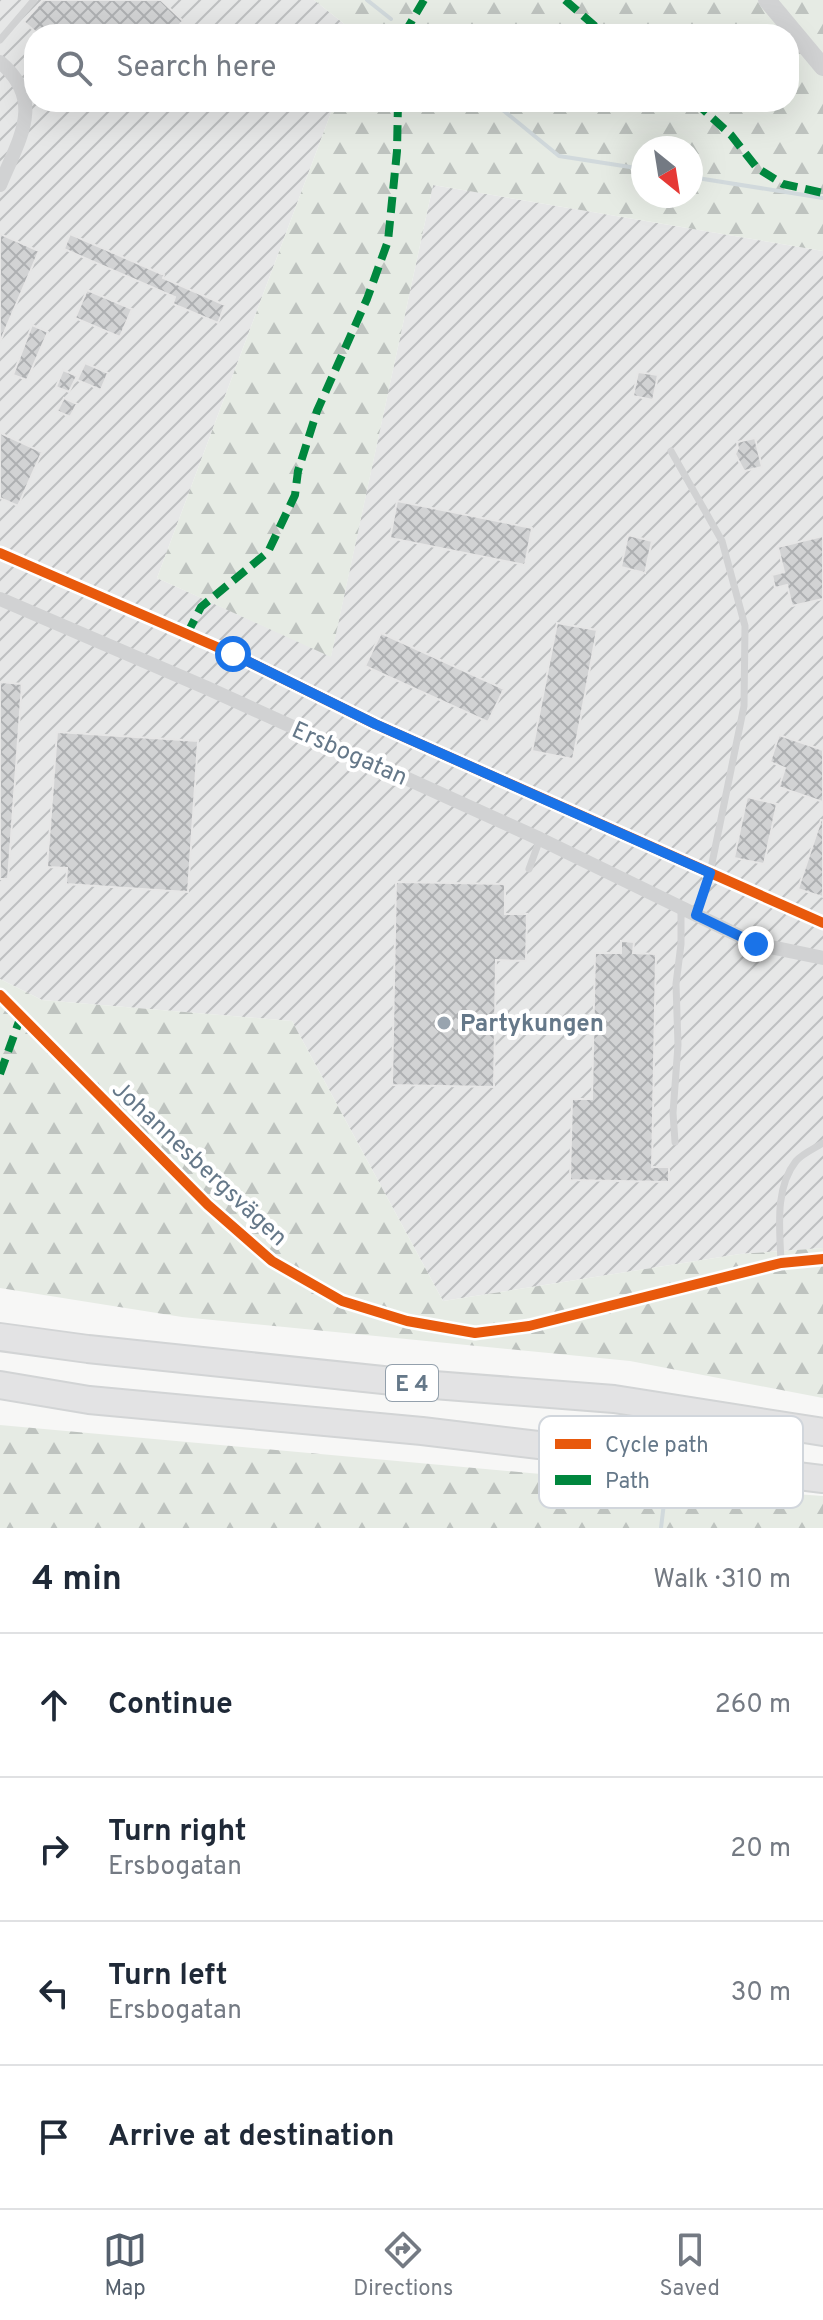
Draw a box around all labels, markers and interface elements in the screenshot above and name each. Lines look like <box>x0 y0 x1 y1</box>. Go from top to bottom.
search box <box>24 24 799 112</box>
icon: search <box>52 46 96 90</box>
text: Search here <box>116 50 276 87</box>
north arrow <box>631 136 703 208</box>
route start <box>215 636 251 672</box>
street label: Ersbogatan <box>287 716 412 794</box>
route end <box>738 926 774 962</box>
place label: Partykungen <box>460 1010 604 1040</box>
marker: Partykungen <box>435 1014 453 1032</box>
street label: Johannesbergsvägen <box>105 1075 293 1254</box>
road number: E 4 <box>386 1365 438 1401</box>
legend <box>539 1416 803 1508</box>
text: Cycle path <box>605 1433 709 1460</box>
text: Path <box>605 1469 650 1496</box>
text: 4 min <box>32 1559 122 1602</box>
text: Walk · 310 m <box>653 1564 791 1597</box>
icon: ahead <box>32 1683 76 1727</box>
text: Continue <box>108 1687 233 1724</box>
text: 260 m <box>715 1689 791 1722</box>
text: Turn right <box>108 1814 246 1851</box>
icon: right <box>32 1827 76 1871</box>
text: 20 m <box>730 1833 791 1866</box>
text: Ersbogatan <box>108 1851 242 1884</box>
text: Turn left <box>108 1958 228 1995</box>
icon: left <box>32 1971 76 2015</box>
text: 30 m <box>731 1977 791 2010</box>
text: Ersbogatan <box>108 1995 242 2028</box>
icon: arrive <box>32 2115 76 2159</box>
text: Arrive at destination <box>108 2119 394 2156</box>
tab: Map <box>103 2228 147 2303</box>
tab: Directions <box>353 2228 453 2303</box>
tab: Saved <box>659 2228 720 2303</box>

